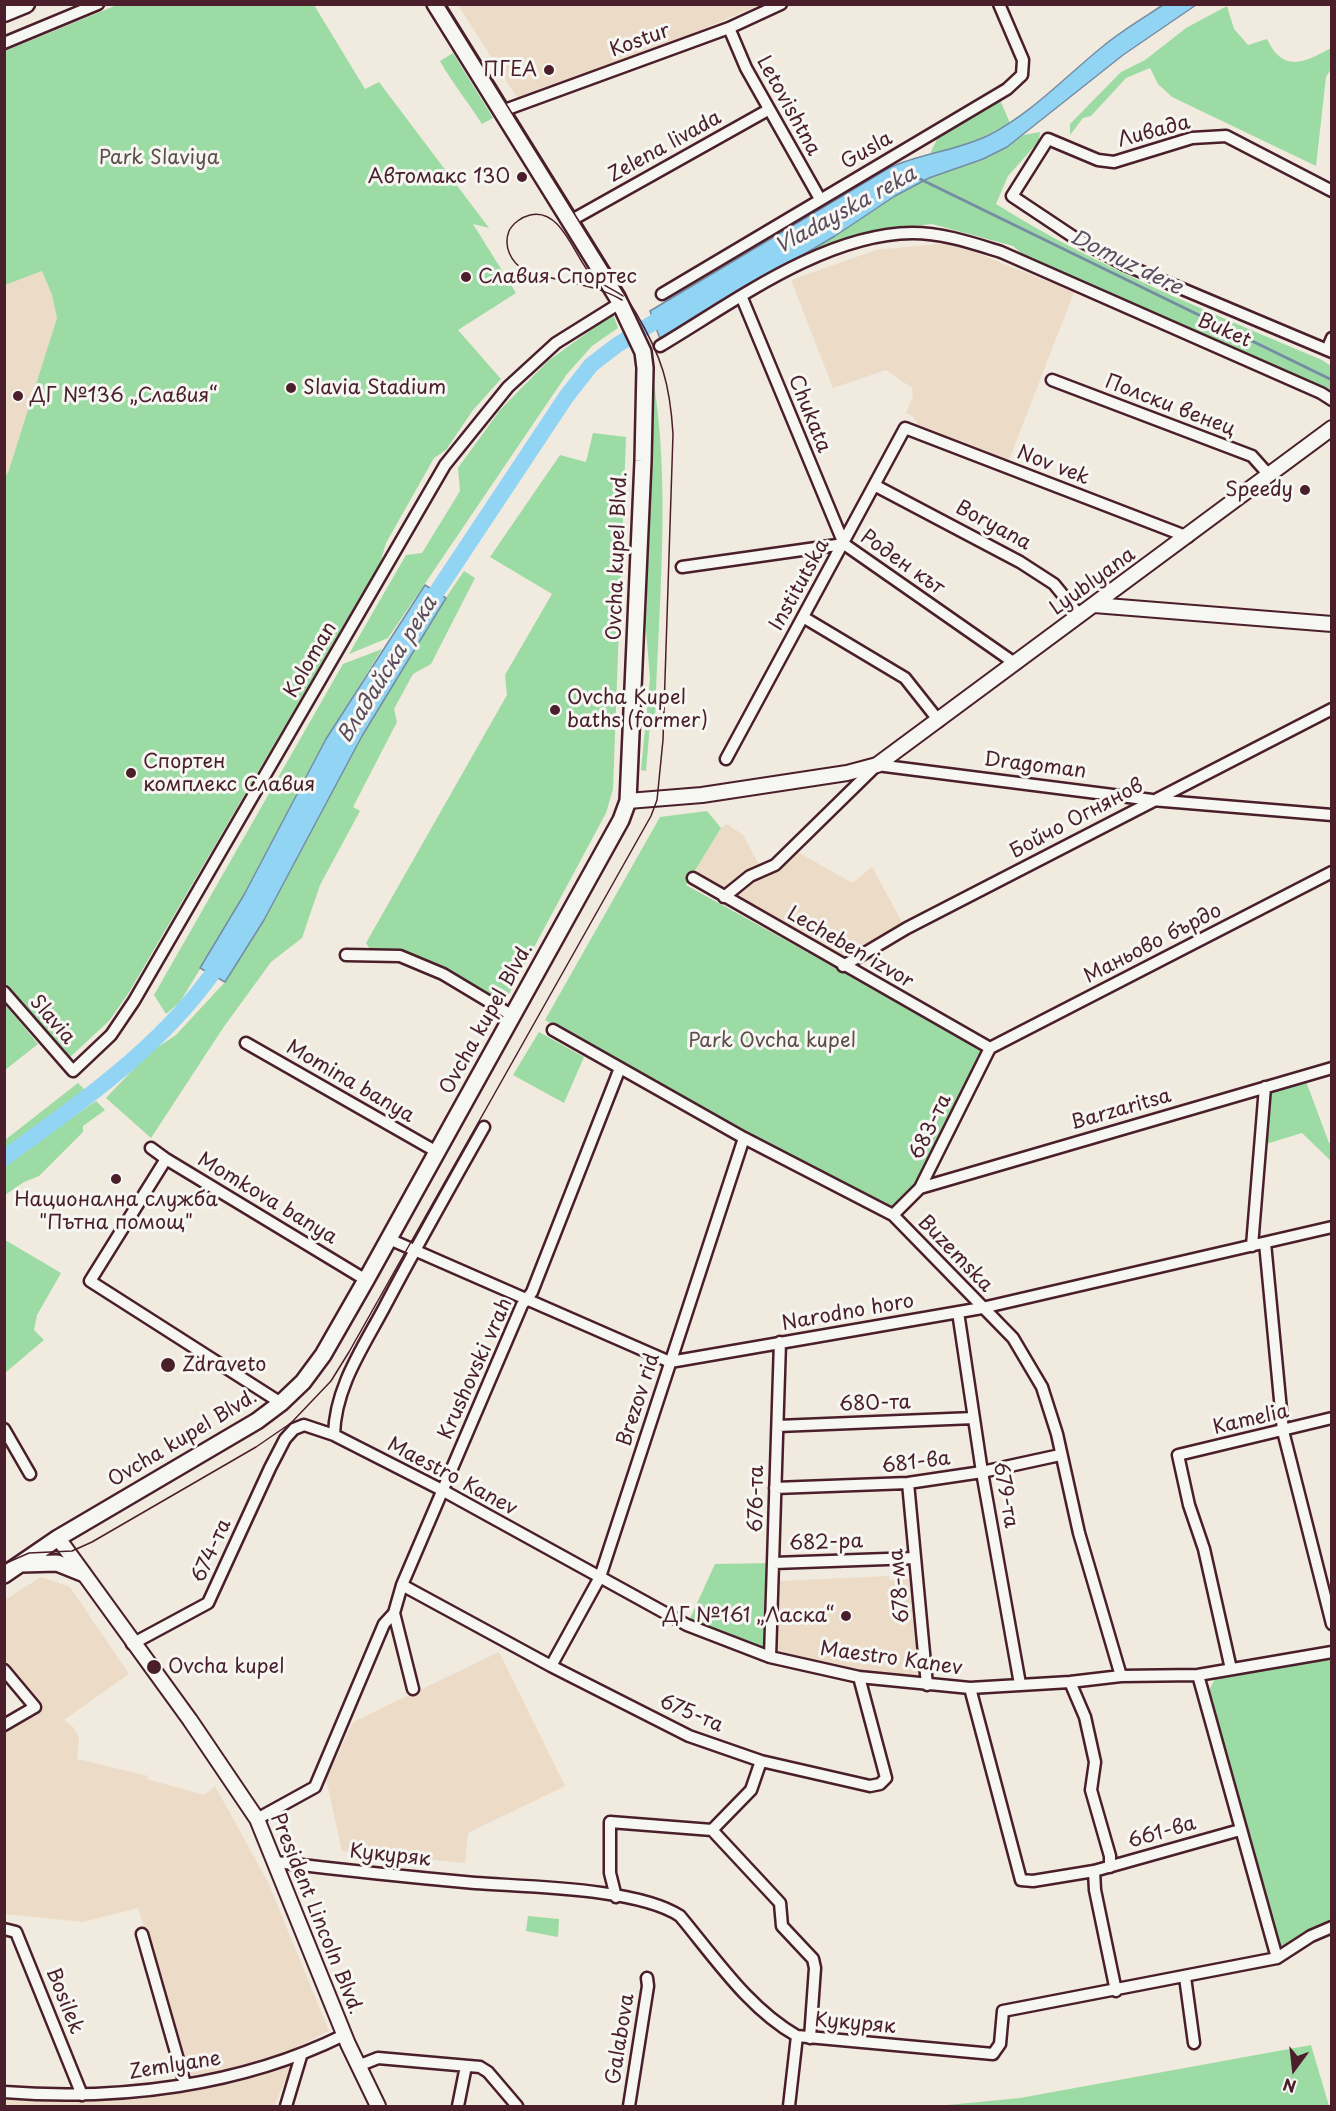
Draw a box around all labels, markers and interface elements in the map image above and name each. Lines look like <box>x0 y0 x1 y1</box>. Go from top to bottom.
street label: Kostur <box>607 19 673 63</box>
street label: Letovishtna <box>751 52 825 160</box>
place label: ПГЕА <box>483 58 537 82</box>
marker: ПГЕА <box>542 63 556 77</box>
street label: Zelena livada <box>604 106 726 188</box>
street label: Ливада <box>1115 111 1193 153</box>
street label: Gusla <box>837 127 897 175</box>
park label: Park Slaviya <box>99 146 219 170</box>
water label: Vladayska reka <box>771 162 921 260</box>
place label: Автомакс 130 <box>368 165 510 189</box>
marker: Автомакс 130 <box>515 170 529 184</box>
water label: Domuz dere <box>1066 225 1186 301</box>
place label: Славия Спортес <box>478 265 637 289</box>
marker: Славия Спортес <box>459 270 473 284</box>
street label: Buket <box>1194 309 1254 353</box>
street label: Полски венец <box>1101 370 1239 442</box>
street label: Chukata <box>783 372 835 456</box>
place label: Slavia Stadium <box>303 376 446 400</box>
marker: Slavia Stadium <box>284 381 298 395</box>
place label: ДГ №136 „Славия“ <box>30 384 217 408</box>
marker: ДГ №136 „Славия“ <box>11 389 25 403</box>
street label: Nov vek <box>1013 441 1093 491</box>
street label: Ovcha kupel Blvd. <box>603 471 633 641</box>
place label: Speedy <box>1225 478 1293 502</box>
marker: Speedy <box>1298 483 1312 497</box>
street label: Boryana <box>951 496 1035 556</box>
street label: Роден кът <box>856 525 948 601</box>
street label: Institutska <box>765 535 835 635</box>
street label: Lyublyana <box>1046 543 1140 621</box>
water label: Владайска река <box>333 592 443 748</box>
street label: Koloman <box>280 618 342 702</box>
place label: Ovcha Kupel baths (former) <box>567 686 708 733</box>
marker: Ovcha Kupel baths (former) <box>548 703 562 717</box>
street label: Dragoman <box>983 748 1087 784</box>
place label: Спортен комплекс Славия <box>143 750 315 797</box>
marker: Спортен комплекс Славия <box>124 766 138 780</box>
street label: Бойчо Огнянов <box>1006 774 1148 864</box>
street label: Маньово бърдо <box>1080 899 1226 989</box>
street label: Lecheben izvor <box>783 902 917 994</box>
street label: Ovcha kupel Blvd. <box>435 939 539 1099</box>
street label: Slavia <box>24 991 80 1049</box>
park label: Park Ovcha kupel <box>688 1029 856 1053</box>
street label: Momina banya <box>282 1036 418 1128</box>
street label: Barzaritsa <box>1068 1084 1174 1136</box>
street label: 683-та <box>905 1090 957 1164</box>
street label: Momkova banya <box>193 1148 341 1250</box>
marker: Национална служба "Пътна помощ" <box>109 1172 123 1186</box>
place label: Национална служба "Пътна помощ" <box>14 1188 218 1235</box>
street label: Buzemska <box>912 1211 998 1297</box>
street label: Narodno horo <box>780 1290 916 1336</box>
street label: Krushovski vrah <box>434 1295 518 1443</box>
street label: Brezov rid <box>613 1350 665 1450</box>
place label: Zdraveto <box>182 1353 266 1377</box>
marker: Zdraveto <box>159 1356 177 1374</box>
street label: Ovcha kupel Blvd. <box>104 1385 262 1493</box>
street label: 680-та <box>839 1391 911 1417</box>
street label: Kamelia <box>1211 1400 1291 1440</box>
street label: Maestro Kanev <box>383 1433 521 1521</box>
street label: 681-ва <box>880 1447 952 1479</box>
street label: 679-та <box>987 1460 1023 1530</box>
street label: 676-та <box>744 1465 770 1533</box>
street label: 674-та <box>187 1515 237 1587</box>
street label: 682-ра <box>789 1530 863 1556</box>
street label: 678-ма <box>885 1548 915 1624</box>
place label: ДГ №161 „Ласка“ <box>663 1604 834 1628</box>
marker: ДГ №161 „Ласка“ <box>839 1609 853 1623</box>
street label: Maestro Kanev <box>818 1637 964 1681</box>
place label: Ovcha kupel <box>168 1655 284 1679</box>
marker: Ovcha kupel <box>145 1658 163 1676</box>
street label: 675-та <box>655 1690 727 1738</box>
street label: President Lincoln Blvd. <box>265 1810 367 2018</box>
street label: 661-ва <box>1125 1812 1199 1854</box>
street label: Кукуряк <box>348 1840 432 1872</box>
street label: Bosilek <box>40 1964 88 2038</box>
street label: Galabova <box>602 1992 640 2086</box>
street label: Кукуряк <box>813 2009 897 2039</box>
north arrow <box>1264 2039 1324 2099</box>
street label: Zemlyane <box>127 2047 223 2085</box>
text: N <box>1280 2073 1299 2100</box>

